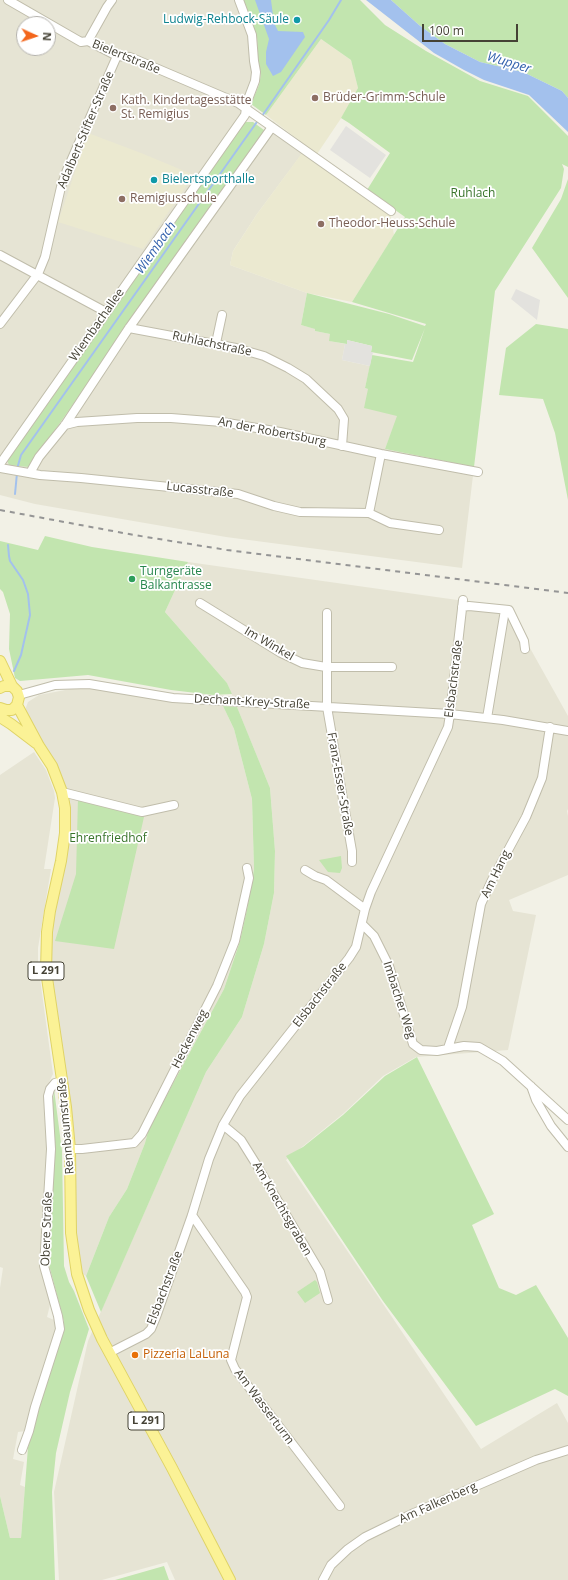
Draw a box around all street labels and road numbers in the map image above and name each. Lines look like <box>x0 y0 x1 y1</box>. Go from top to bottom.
street label: Bielertstraße <box>90 37 162 77</box>
street label: Adalbert-Stifter-Straße <box>55 69 117 191</box>
street label: Wiembachallee <box>67 286 127 364</box>
street label: Ruhlachstraße <box>171 329 253 359</box>
street label: An der Robertsburg <box>217 414 327 450</box>
street label: Lucasstraße <box>166 479 234 501</box>
street label: Im Winkel <box>242 624 296 664</box>
street label: Elsbachstraße <box>442 639 466 719</box>
street label: Dechant-Krey-Straße <box>194 692 310 712</box>
street label: Franz-Esser-Straße <box>324 731 356 837</box>
street label: Am Hang <box>478 848 514 900</box>
street label: Imbacher Weg <box>380 959 418 1041</box>
street label: Elsbachstraße <box>290 960 350 1030</box>
road number: L 291 <box>28 962 64 980</box>
street label: Heckenweg <box>169 1007 211 1071</box>
street label: Rennbaumstraße <box>55 1077 77 1175</box>
street label: Am Knechtsgraben <box>249 1160 315 1258</box>
street label: Obere Straße <box>38 1191 56 1267</box>
street label: Elsbachstraße <box>144 1249 186 1327</box>
street label: Am Wasserturm <box>231 1367 297 1447</box>
road number: L 291 <box>128 1412 164 1430</box>
street label: Am Falkenberg <box>397 1479 479 1527</box>

